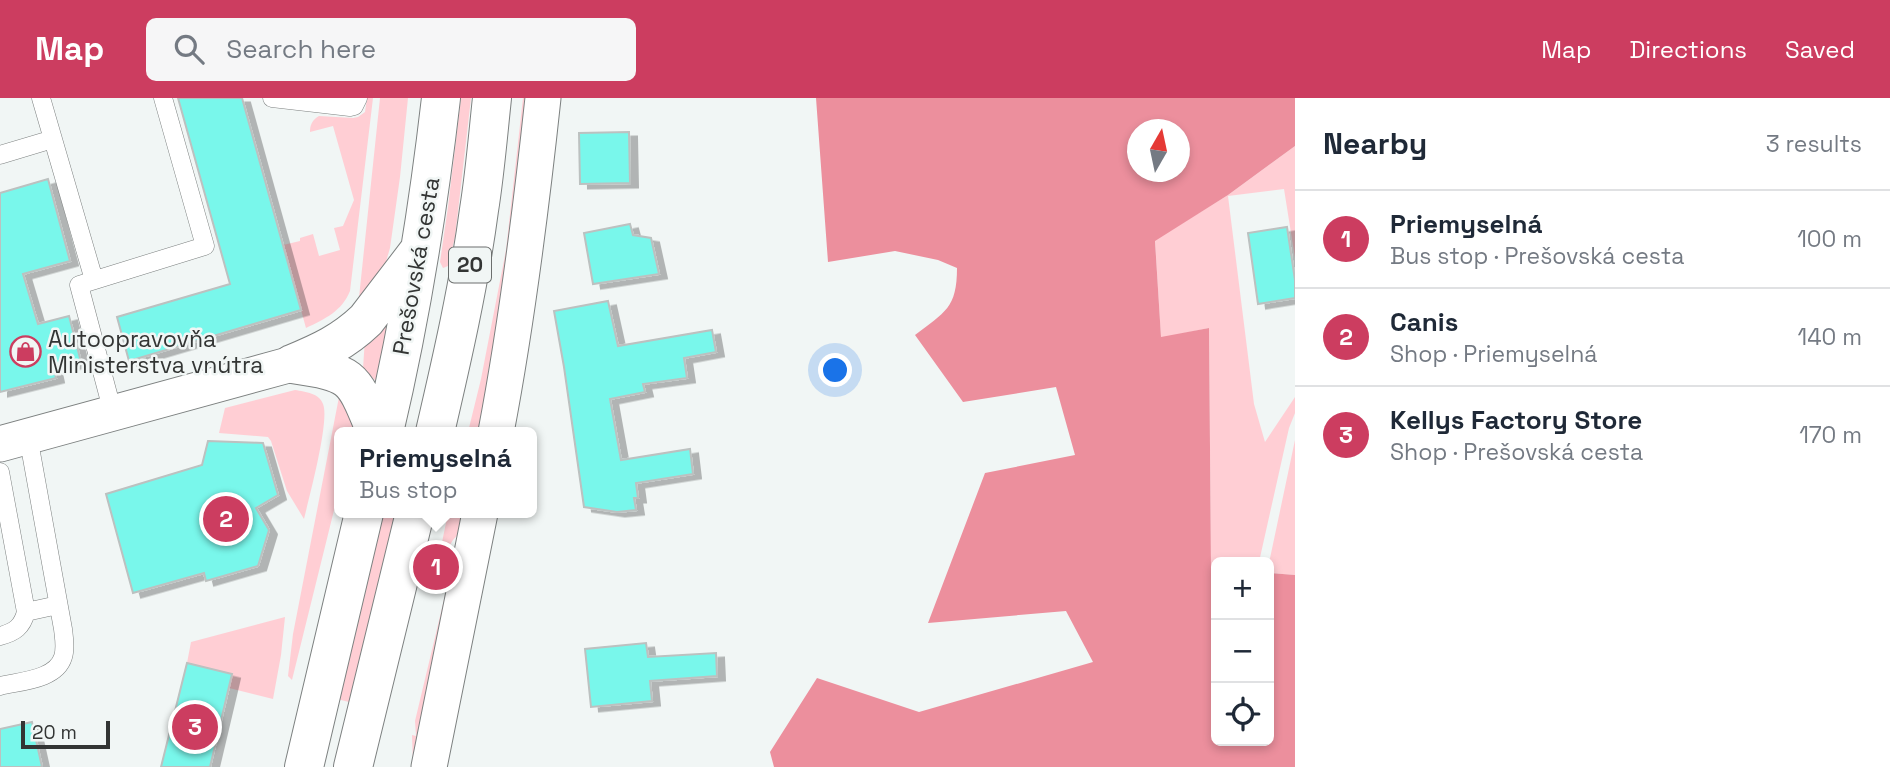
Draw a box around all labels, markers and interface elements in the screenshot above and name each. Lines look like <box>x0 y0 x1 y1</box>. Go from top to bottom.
search box <box>146 18 636 81</box>
text: Map <box>35 28 104 70</box>
icon: search <box>170 30 208 68</box>
text: Search here <box>226 32 376 66</box>
text: Map <box>1541 34 1591 65</box>
text: Directions <box>1629 34 1747 65</box>
text: Saved <box>1785 34 1855 65</box>
north arrow <box>1127 119 1190 182</box>
text: Nearby <box>1323 124 1427 163</box>
text: 3 results <box>1766 129 1862 159</box>
street label: Prešovská cesta <box>386 175 446 357</box>
text: Priemyselná <box>1390 207 1543 241</box>
text: 1 <box>1341 224 1351 254</box>
text: 100 m <box>1797 224 1862 254</box>
text: Bus stop · Prešovská cesta <box>1390 241 1684 271</box>
road number: 20 <box>449 248 491 282</box>
text: Canis <box>1390 305 1458 339</box>
text: 2 <box>1339 322 1353 352</box>
text: 140 m <box>1798 322 1862 352</box>
place label: Autoopravovňa Ministerstva vnútra <box>48 324 263 380</box>
shop icon: Autoopravovňa Ministerstva vnútra <box>8 335 42 369</box>
text: Shop · Priemyselná <box>1390 339 1597 369</box>
your location <box>818 353 852 387</box>
text: Kellys Factory Store <box>1390 403 1642 437</box>
text: 3 <box>1339 420 1353 450</box>
text: 170 m <box>1799 420 1862 450</box>
popup <box>334 427 537 518</box>
text: Shop · Prešovská cesta <box>1390 437 1643 467</box>
text: Priemyselná <box>359 441 512 475</box>
text: Bus stop <box>359 475 458 505</box>
pin: 2 <box>203 493 249 545</box>
pin: 1 <box>413 541 459 593</box>
map controls <box>1211 557 1274 746</box>
button: + <box>1211 557 1274 620</box>
button: − <box>1211 620 1274 683</box>
button: locate <box>1211 683 1274 746</box>
pin: 3 <box>172 701 218 753</box>
scale bar <box>21 718 110 750</box>
text: 20 m <box>32 720 77 745</box>

